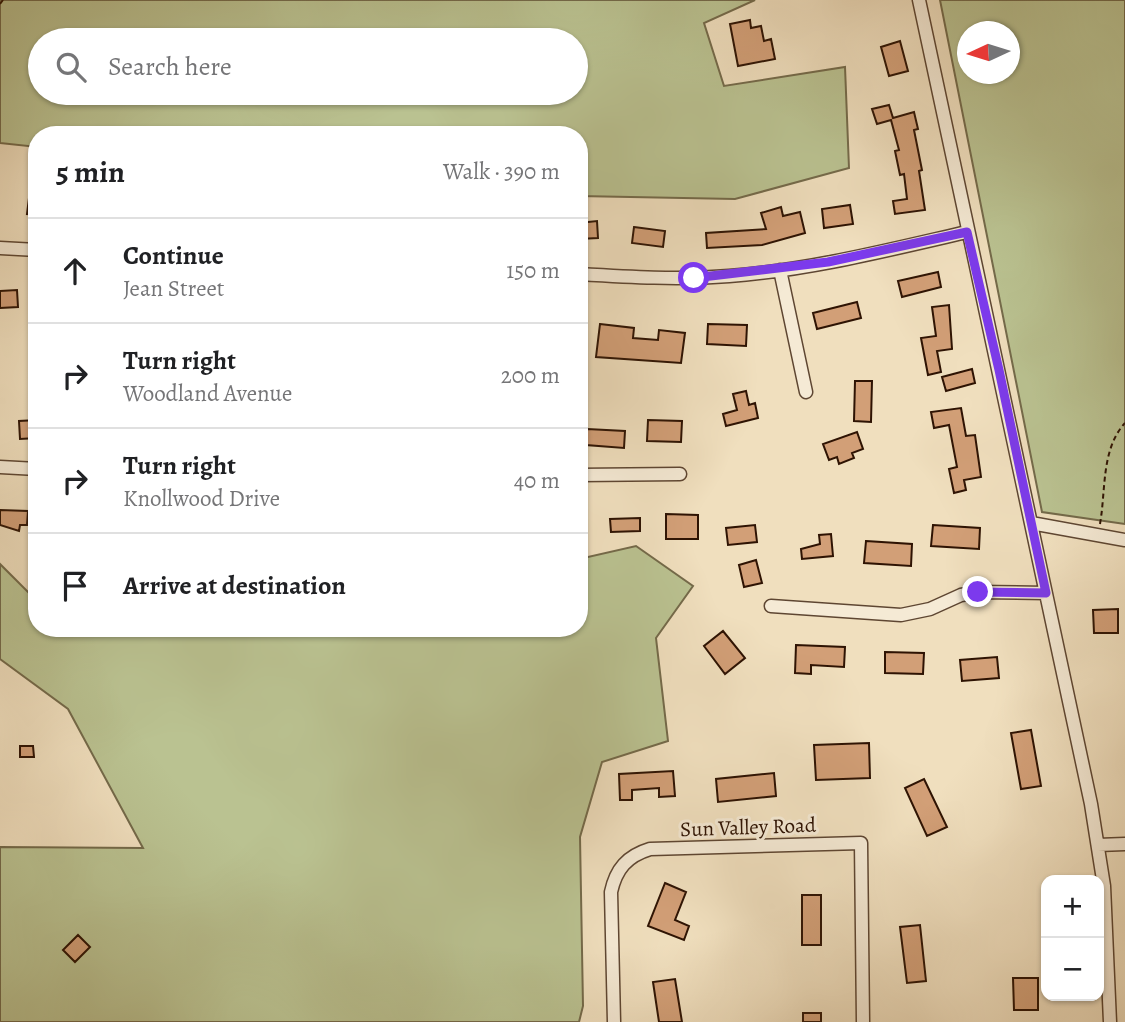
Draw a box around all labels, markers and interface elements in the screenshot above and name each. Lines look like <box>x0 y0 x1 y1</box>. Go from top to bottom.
north arrow <box>957 21 1020 84</box>
search box <box>28 28 588 105</box>
icon: search <box>52 48 90 86</box>
text: Search here <box>108 49 232 84</box>
text: 5 min <box>56 152 125 192</box>
text: Walk · 390 m <box>443 156 560 187</box>
text: Continue <box>123 238 224 273</box>
icon: ahead <box>56 252 94 290</box>
text: 150 m <box>506 255 560 286</box>
route start <box>678 262 709 293</box>
text: Jean Street <box>123 273 224 304</box>
text: Turn right <box>123 343 236 378</box>
icon: right <box>56 357 94 395</box>
text: 200 m <box>501 360 560 391</box>
text: Woodland Avenue <box>123 378 292 409</box>
text: Turn right <box>123 448 236 483</box>
icon: right <box>56 462 94 500</box>
text: 40 m <box>514 465 560 496</box>
text: Knollwood Drive <box>123 483 280 514</box>
icon: arrive <box>56 567 94 605</box>
text: Arrive at destination <box>123 568 346 603</box>
route end <box>962 576 993 607</box>
street label: Sun Valley Road <box>680 811 817 843</box>
map controls <box>1041 875 1104 1001</box>
button: + <box>1041 875 1104 938</box>
button: − <box>1041 938 1104 1001</box>

